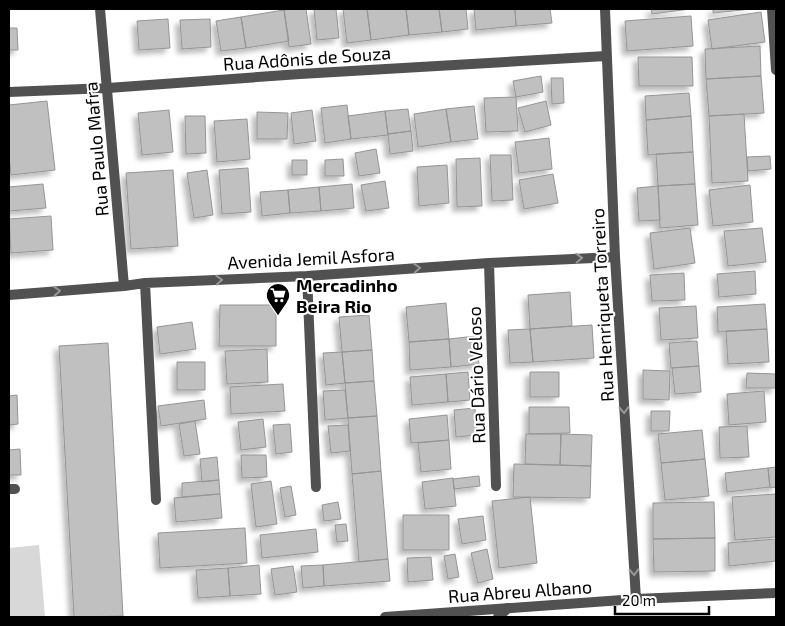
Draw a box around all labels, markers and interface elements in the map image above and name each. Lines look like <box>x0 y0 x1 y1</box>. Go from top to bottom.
street label: Rua Adônis de Souza <box>222 41 392 75</box>
street label: Rua Paulo Mafra <box>79 81 113 217</box>
street label: Rua Henriqueta Torreiro <box>586 208 618 402</box>
street label: Avenida Jemil Asfora <box>227 243 395 273</box>
one-way arrow <box>575 253 583 264</box>
one-way arrow <box>413 263 421 274</box>
place label: Mercadinho Beira Rio <box>296 274 398 317</box>
one-way arrow <box>216 275 224 285</box>
supermarket icon: Mercadinho Beira Rio <box>265 282 291 316</box>
one-way arrow <box>54 286 62 297</box>
street label: Rua Dário Veloso <box>463 306 489 444</box>
one-way arrow <box>619 406 630 414</box>
one-way arrow <box>629 568 640 576</box>
street label: Rua Abreu Albano <box>447 575 593 607</box>
scale bar <box>615 584 709 616</box>
text: 20 m <box>622 591 656 609</box>

